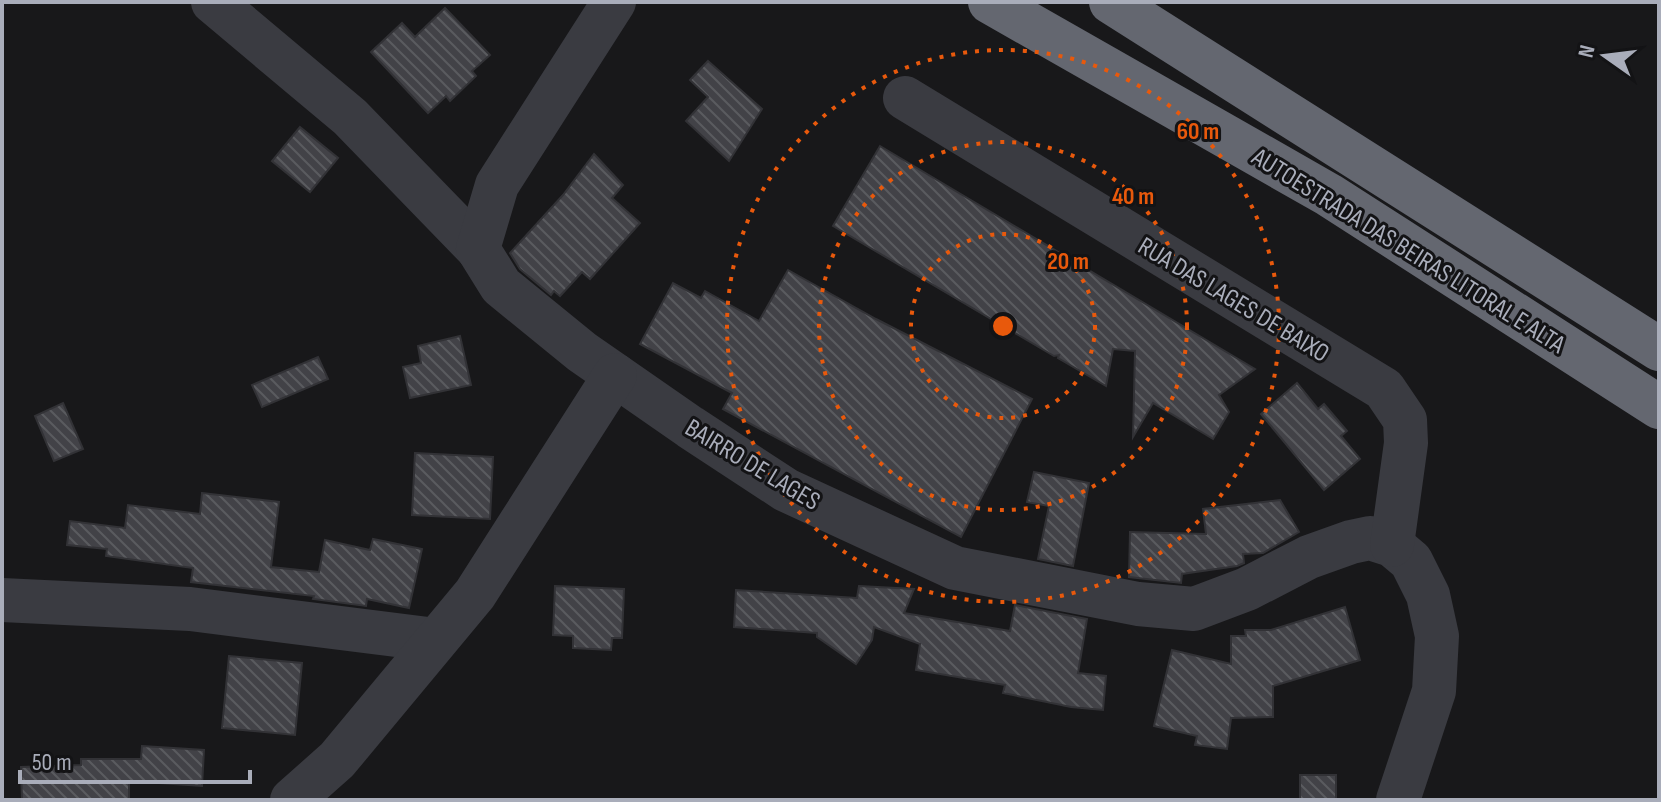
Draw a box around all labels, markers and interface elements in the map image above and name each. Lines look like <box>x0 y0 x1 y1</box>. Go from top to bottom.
north arrow <box>1565 16 1645 96</box>
text: N <box>1573 43 1602 60</box>
text: 60 m <box>1177 117 1219 146</box>
street label: AUTOESTRADA DAS BEIRAS LITORAL E ALTA <box>1245 141 1571 361</box>
text: 40 m <box>1112 182 1154 211</box>
street label: RUA DAS LAGES DE BAIXO <box>1132 231 1334 370</box>
text: 20 m <box>1047 247 1089 276</box>
centre of rings <box>989 312 1017 340</box>
street label: BAIRRO DE LAGES <box>679 413 825 518</box>
scale bar <box>20 734 250 784</box>
text: 50 m <box>32 748 72 777</box>

